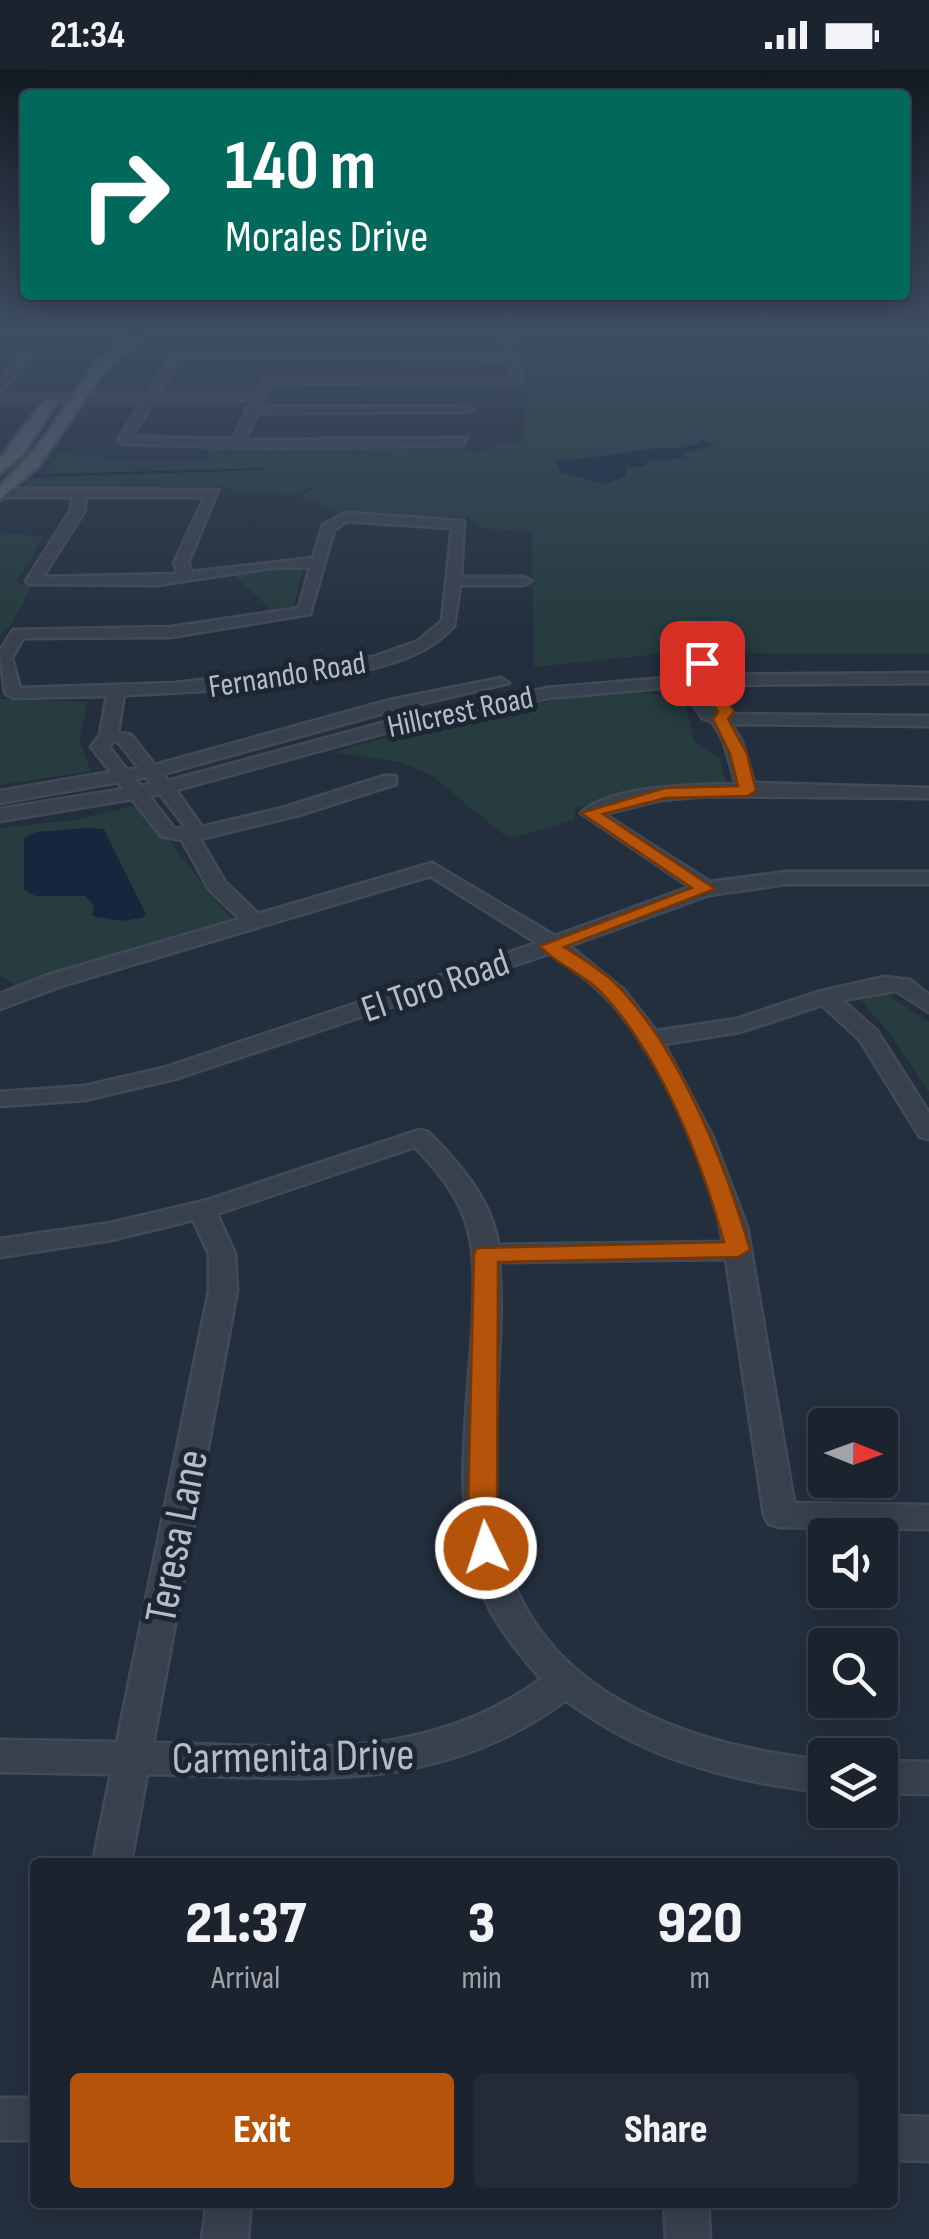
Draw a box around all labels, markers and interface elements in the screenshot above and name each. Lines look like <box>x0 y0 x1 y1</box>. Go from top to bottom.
text: 21:34 <box>50 13 125 58</box>
text: 140 m <box>225 125 376 209</box>
icon: right <box>60 130 190 260</box>
text: Morales Drive <box>225 210 428 265</box>
pin <box>660 621 745 706</box>
icon: arrive <box>675 636 730 691</box>
street label: Fernando Road <box>206 644 369 707</box>
street label: Hillcrest Road <box>384 678 537 747</box>
street label: El Toro Road <box>356 940 515 1033</box>
north arrow <box>808 1408 898 1498</box>
map controls <box>808 1408 898 1828</box>
street label: Teresa Lane <box>134 1445 221 1628</box>
position arrow <box>434 1496 538 1600</box>
button: sound <box>808 1518 898 1608</box>
button: search <box>808 1628 898 1718</box>
street label: Carmenita Drive <box>171 1728 415 1787</box>
button: layers <box>808 1738 898 1828</box>
text: 21:37 <box>185 1888 306 1960</box>
text: 3 <box>468 1888 495 1960</box>
text: 920 <box>657 1888 743 1960</box>
text: Arrival <box>211 1959 280 1998</box>
text: min <box>461 1959 502 1998</box>
text: m <box>690 1959 710 1998</box>
button: Exit <box>70 2073 454 2188</box>
button: Share <box>474 2073 858 2188</box>

